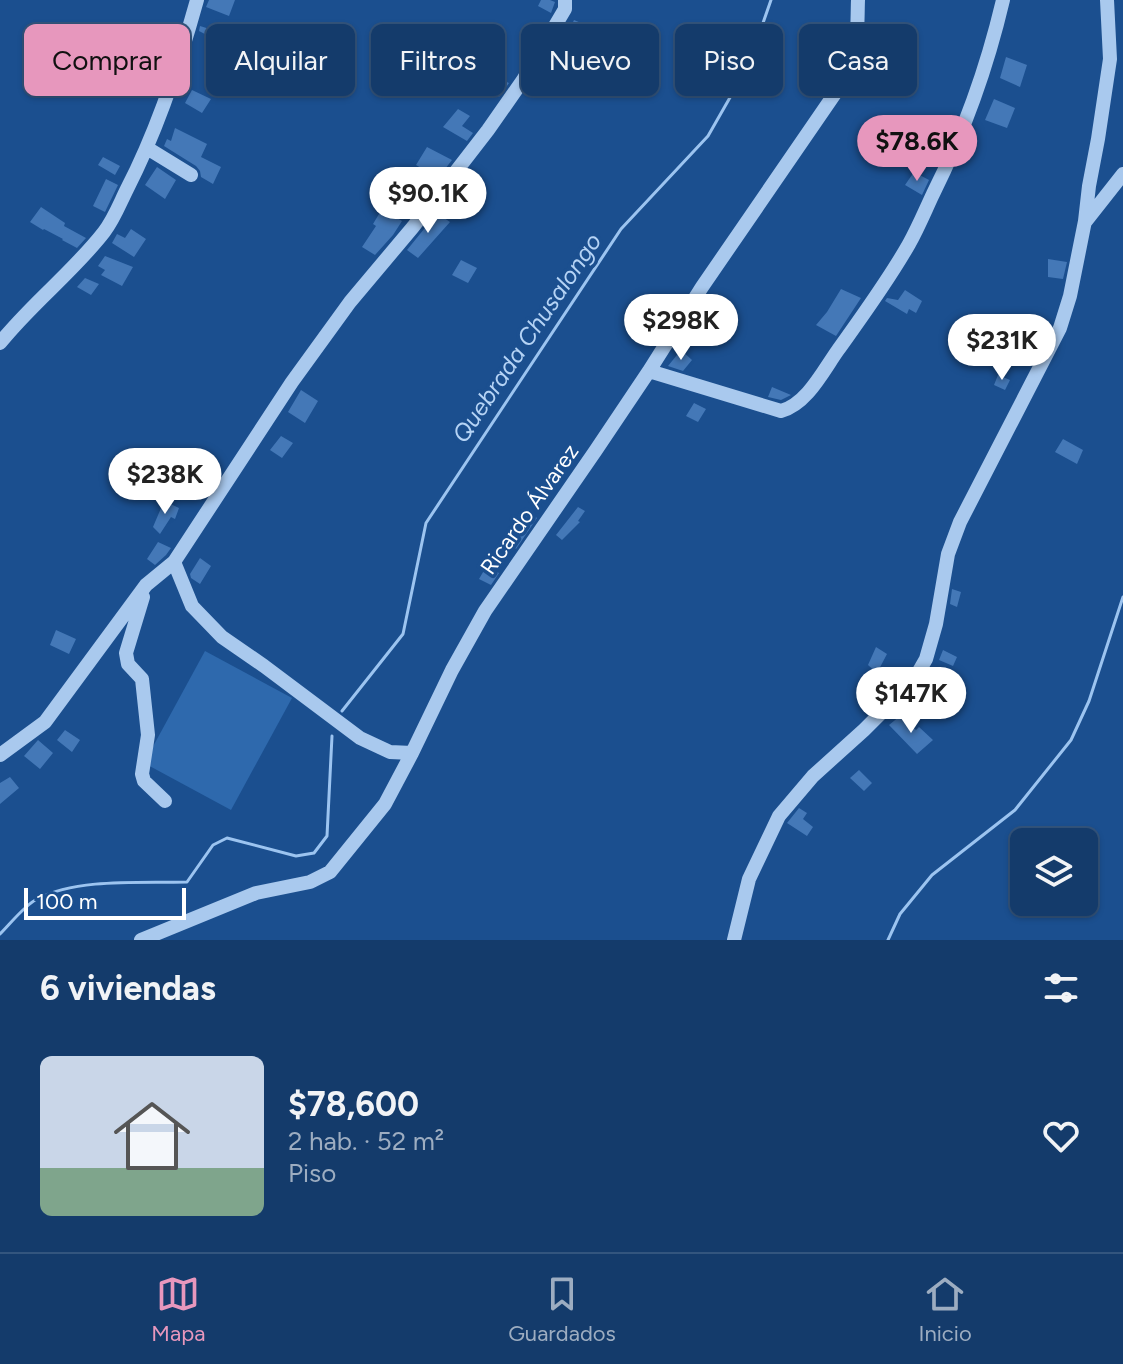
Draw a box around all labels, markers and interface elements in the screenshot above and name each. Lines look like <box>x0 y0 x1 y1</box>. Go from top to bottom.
chip: Comprar <box>24 24 190 96</box>
chip: Alquilar <box>206 24 355 96</box>
chip: Filtros <box>371 24 505 96</box>
chip: Nuevo <box>521 24 659 96</box>
chip: Piso <box>675 24 783 96</box>
chip: Casa <box>799 24 917 96</box>
pin: $78.6K <box>852 115 982 183</box>
text: $78.6K <box>875 125 959 157</box>
pin: $90.1K <box>363 167 493 235</box>
text: $90.1K <box>387 177 469 209</box>
water label: Quebrada Chusalongo <box>446 228 607 448</box>
pin: $298K <box>625 294 737 362</box>
text: $298K <box>642 304 720 336</box>
pin: $231K <box>946 314 1058 382</box>
text: $231K <box>966 324 1038 356</box>
street label: Ricardo Álvarez <box>474 439 584 580</box>
pin: $238K <box>109 448 221 516</box>
text: $238K <box>126 458 204 490</box>
pin: $147K <box>855 667 967 735</box>
text: $147K <box>874 677 948 709</box>
map controls <box>1010 828 1098 916</box>
button: layers <box>1010 828 1098 916</box>
scale bar <box>24 884 186 920</box>
text: 100 m <box>36 888 97 915</box>
icon: filters <box>1039 966 1083 1010</box>
text: 6 viviendas <box>40 968 216 1009</box>
text: $78,600 <box>288 1084 419 1125</box>
icon: home <box>104 1088 200 1184</box>
icon: heart <box>1039 1114 1083 1158</box>
text: 2 hab. · 52 m² <box>288 1125 444 1157</box>
text: Piso <box>288 1157 336 1189</box>
tab: Mapa <box>151 1272 205 1347</box>
tab: Guardados <box>508 1272 616 1347</box>
tab: Inicio <box>919 1272 972 1347</box>

